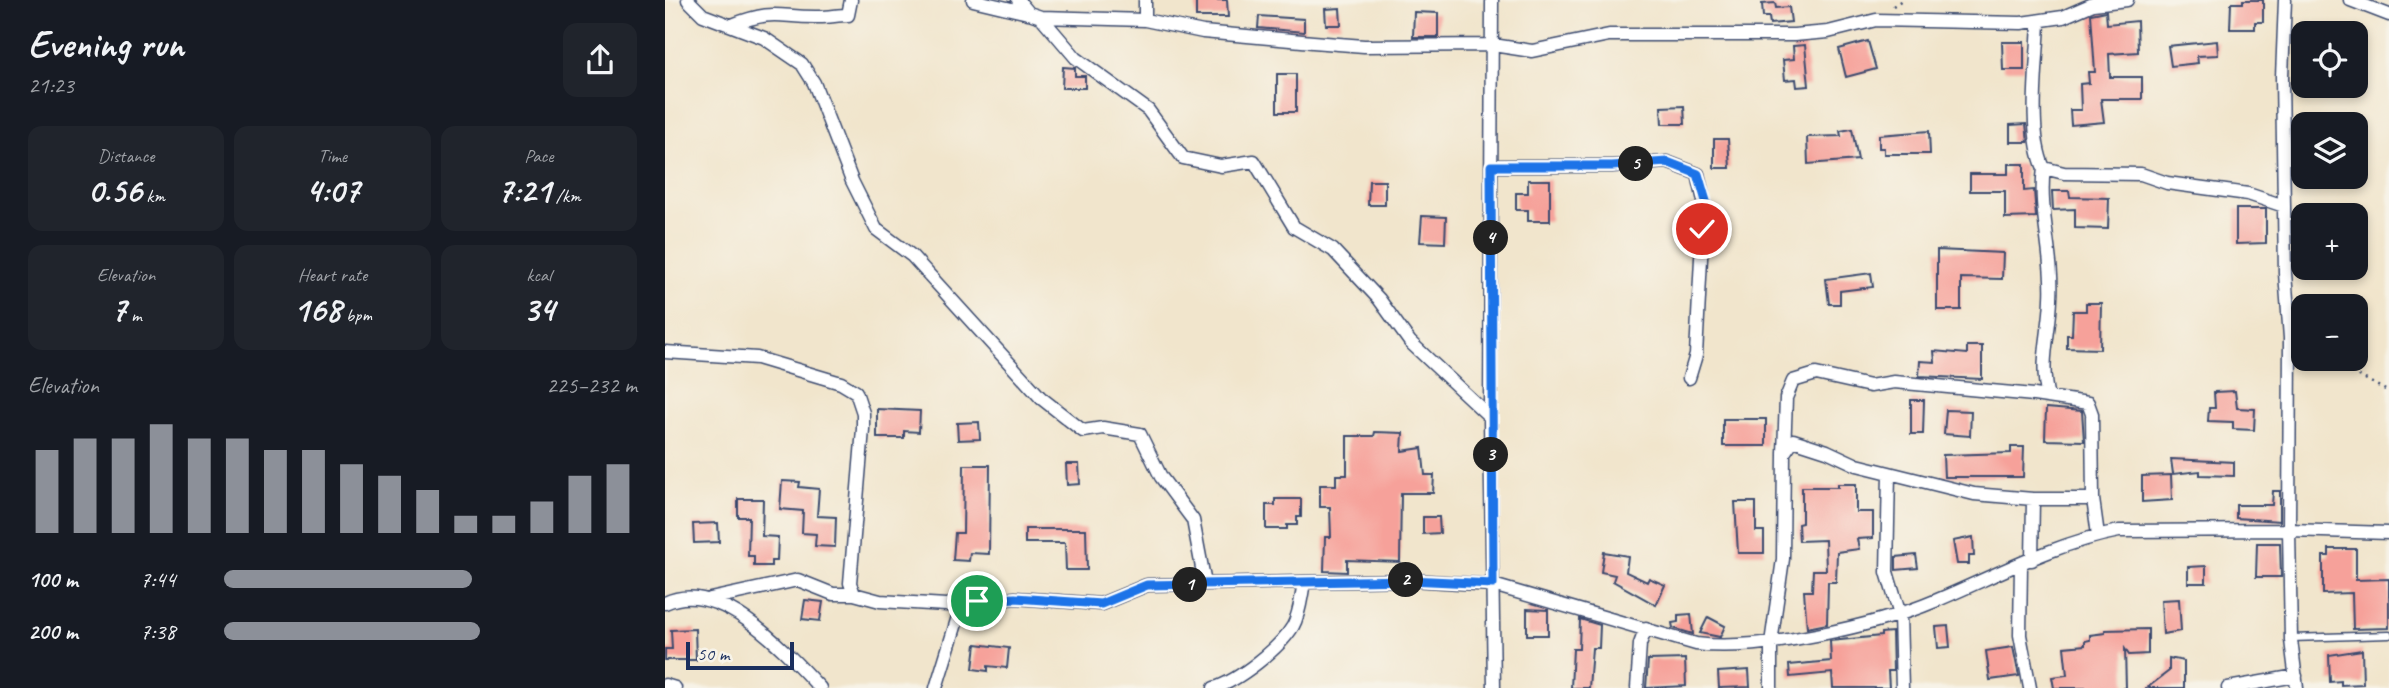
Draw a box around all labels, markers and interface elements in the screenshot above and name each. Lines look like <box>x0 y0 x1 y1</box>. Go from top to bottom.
text: Evening run <box>28 21 184 68</box>
map controls <box>2291 21 2368 371</box>
button: locate <box>2291 21 2368 98</box>
button: share <box>563 23 637 97</box>
text: 21:23 <box>28 71 74 100</box>
button: layers <box>2291 112 2368 189</box>
text: Distance <box>98 144 155 168</box>
text: Time <box>318 144 347 168</box>
text: Pace <box>524 144 553 168</box>
pin: 5 <box>1619 146 1653 182</box>
text: 5 <box>1631 151 1640 175</box>
text: 0.56 <box>87 168 142 213</box>
text: 4:07 <box>305 168 360 213</box>
text: 7:21 <box>497 168 551 213</box>
text: km <box>142 184 165 208</box>
text: /km <box>551 184 581 208</box>
pin <box>1672 199 1732 259</box>
button: + <box>2291 203 2368 280</box>
icon: check <box>1683 210 1721 248</box>
pin: 4 <box>1473 220 1509 256</box>
text: 4 <box>1486 225 1495 249</box>
text: Elevation <box>97 263 155 287</box>
text: Heart rate <box>298 263 367 287</box>
text: kcal <box>526 263 551 287</box>
text: 7 <box>111 287 126 332</box>
text: 168 <box>293 287 341 332</box>
text: 34 <box>523 287 555 332</box>
button: − <box>2291 294 2368 371</box>
text: m <box>126 303 142 327</box>
text: bpm <box>341 303 372 327</box>
text: Elevation <box>28 371 99 400</box>
text: 225–232 m <box>546 371 637 400</box>
pin: 3 <box>1473 438 1509 472</box>
text: 3 <box>1486 442 1495 466</box>
pin: 2 <box>1389 562 1423 598</box>
text: 100 m <box>28 565 78 594</box>
text: 7:44 <box>140 565 176 594</box>
text: 2 <box>1401 567 1410 591</box>
pin: 1 <box>1173 568 1207 602</box>
pin <box>947 571 1007 631</box>
text: 1 <box>1185 572 1194 596</box>
icon: arrive <box>958 582 996 620</box>
text: 200 m <box>28 617 78 646</box>
text: 7:38 <box>140 617 176 646</box>
scale bar <box>686 639 795 671</box>
text: 50 m <box>697 642 729 666</box>

